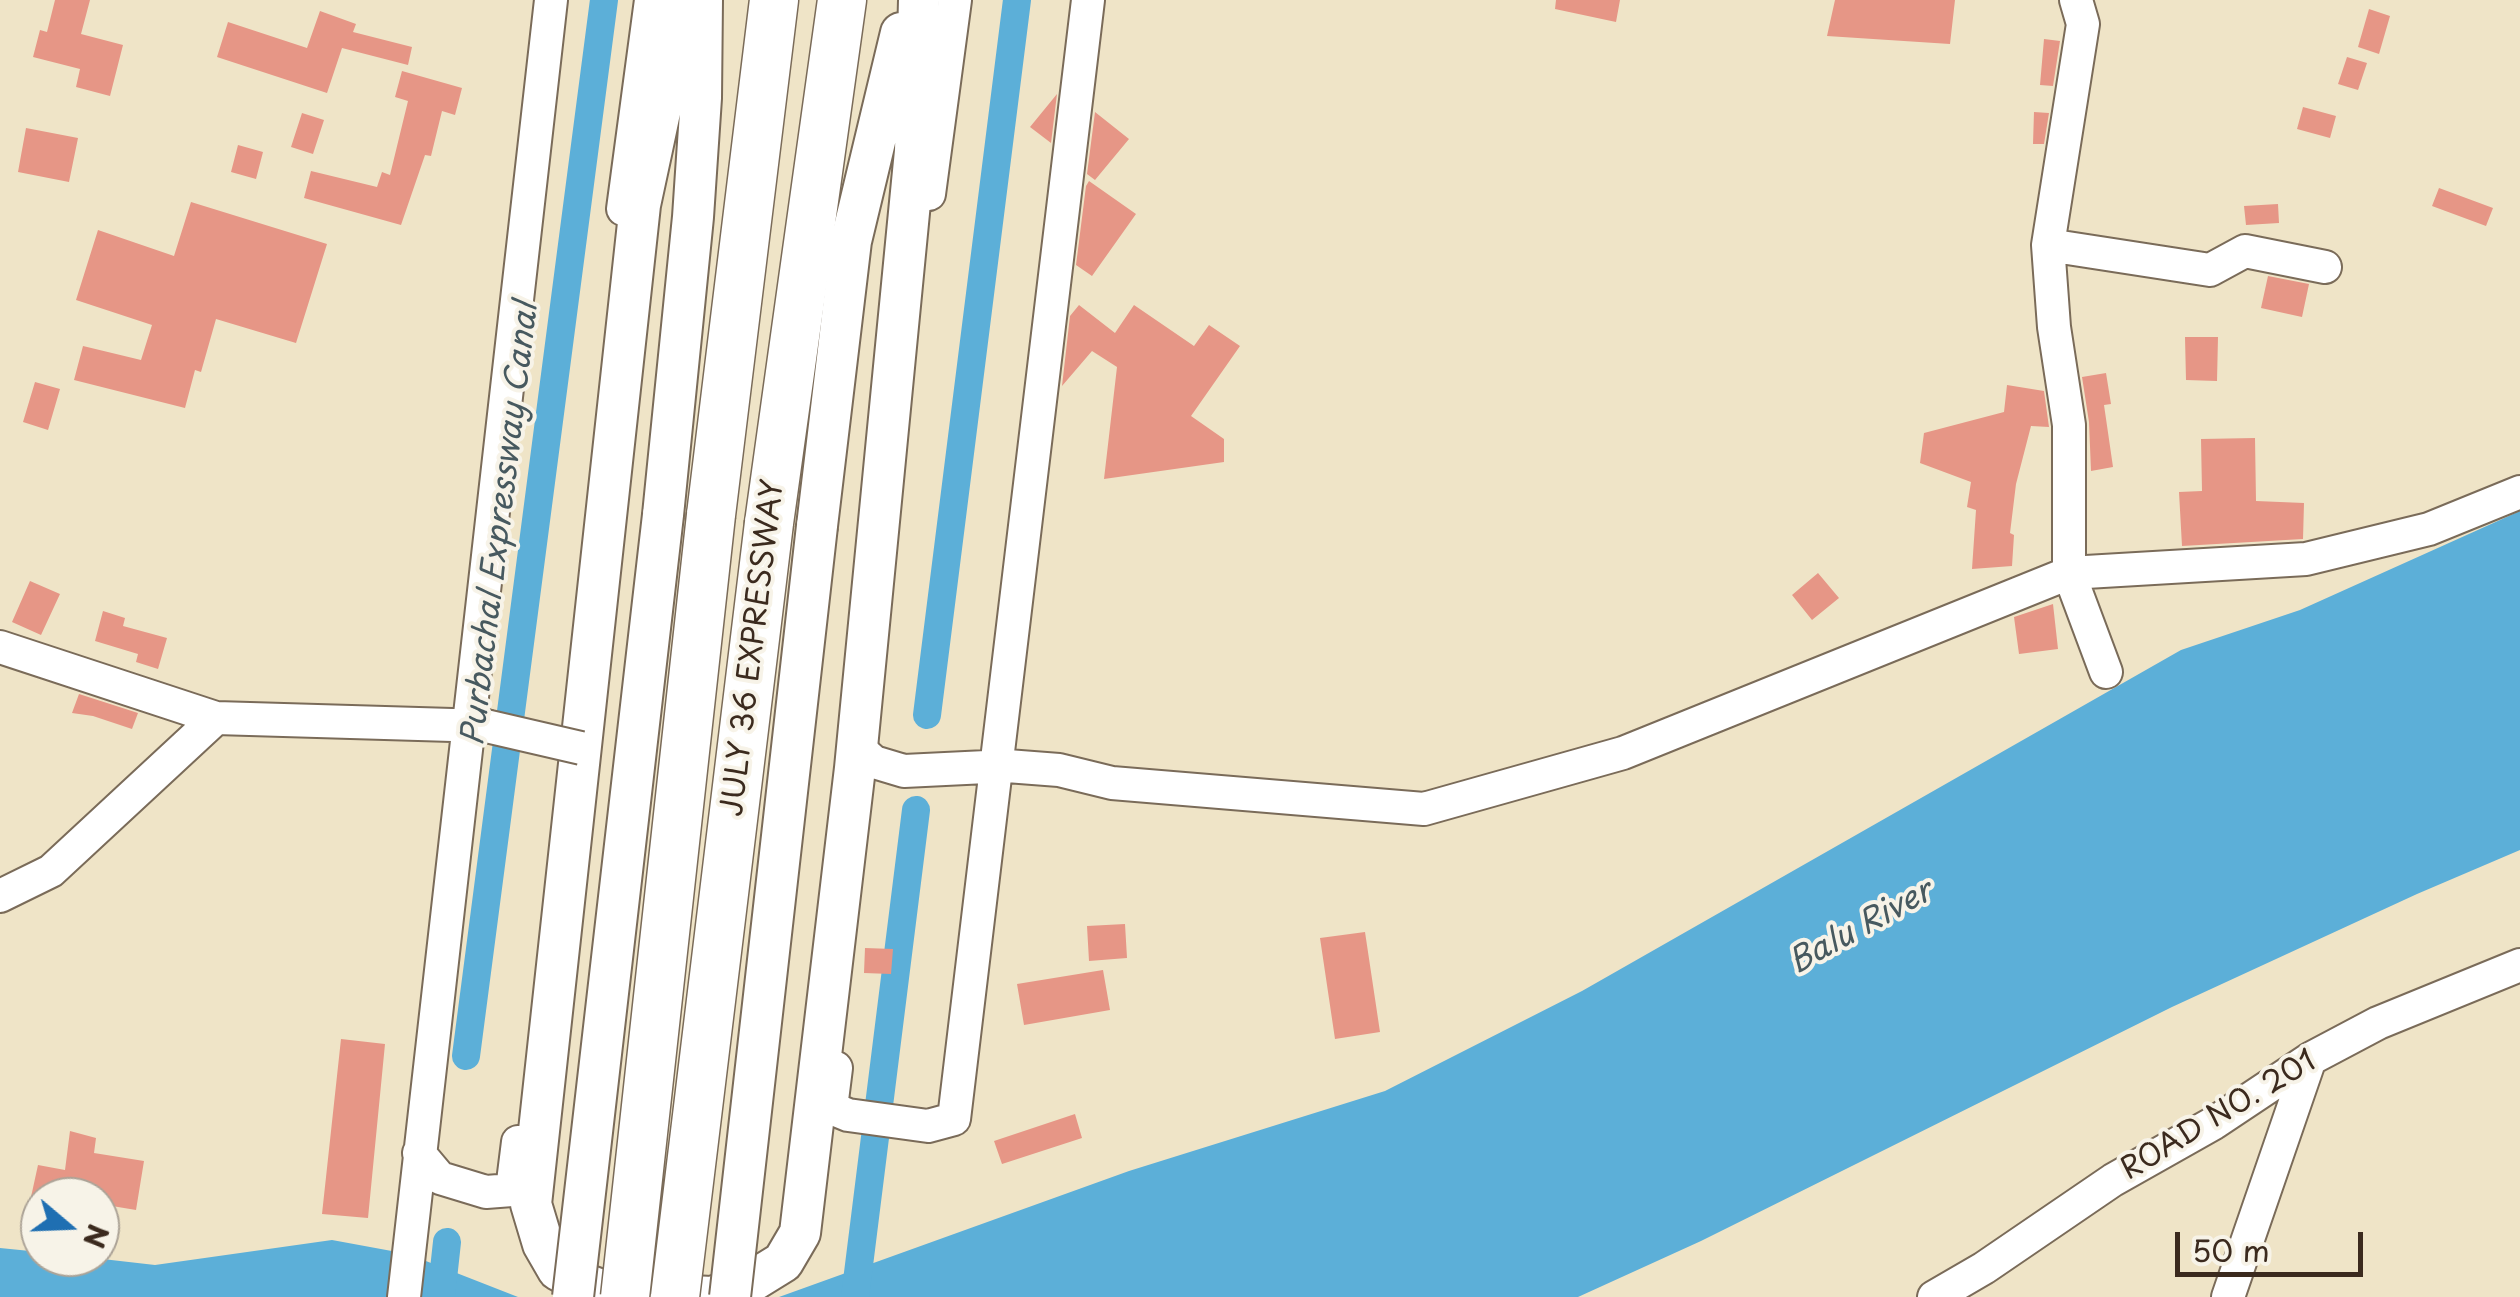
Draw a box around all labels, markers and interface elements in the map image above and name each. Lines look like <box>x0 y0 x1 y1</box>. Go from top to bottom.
water label: Purbachal Expressway Canal <box>455 300 547 748</box>
street label: JULY 36 EXPRESSWAY <box>715 478 793 818</box>
water label: Balu River <box>1783 873 1939 983</box>
street label: ROAD NO. 201 <box>2115 1043 2323 1189</box>
north arrow <box>20 1177 120 1277</box>
scale bar <box>2180 1212 2368 1274</box>
text: N <box>73 1219 121 1254</box>
text: 50 m <box>2192 1227 2270 1272</box>

